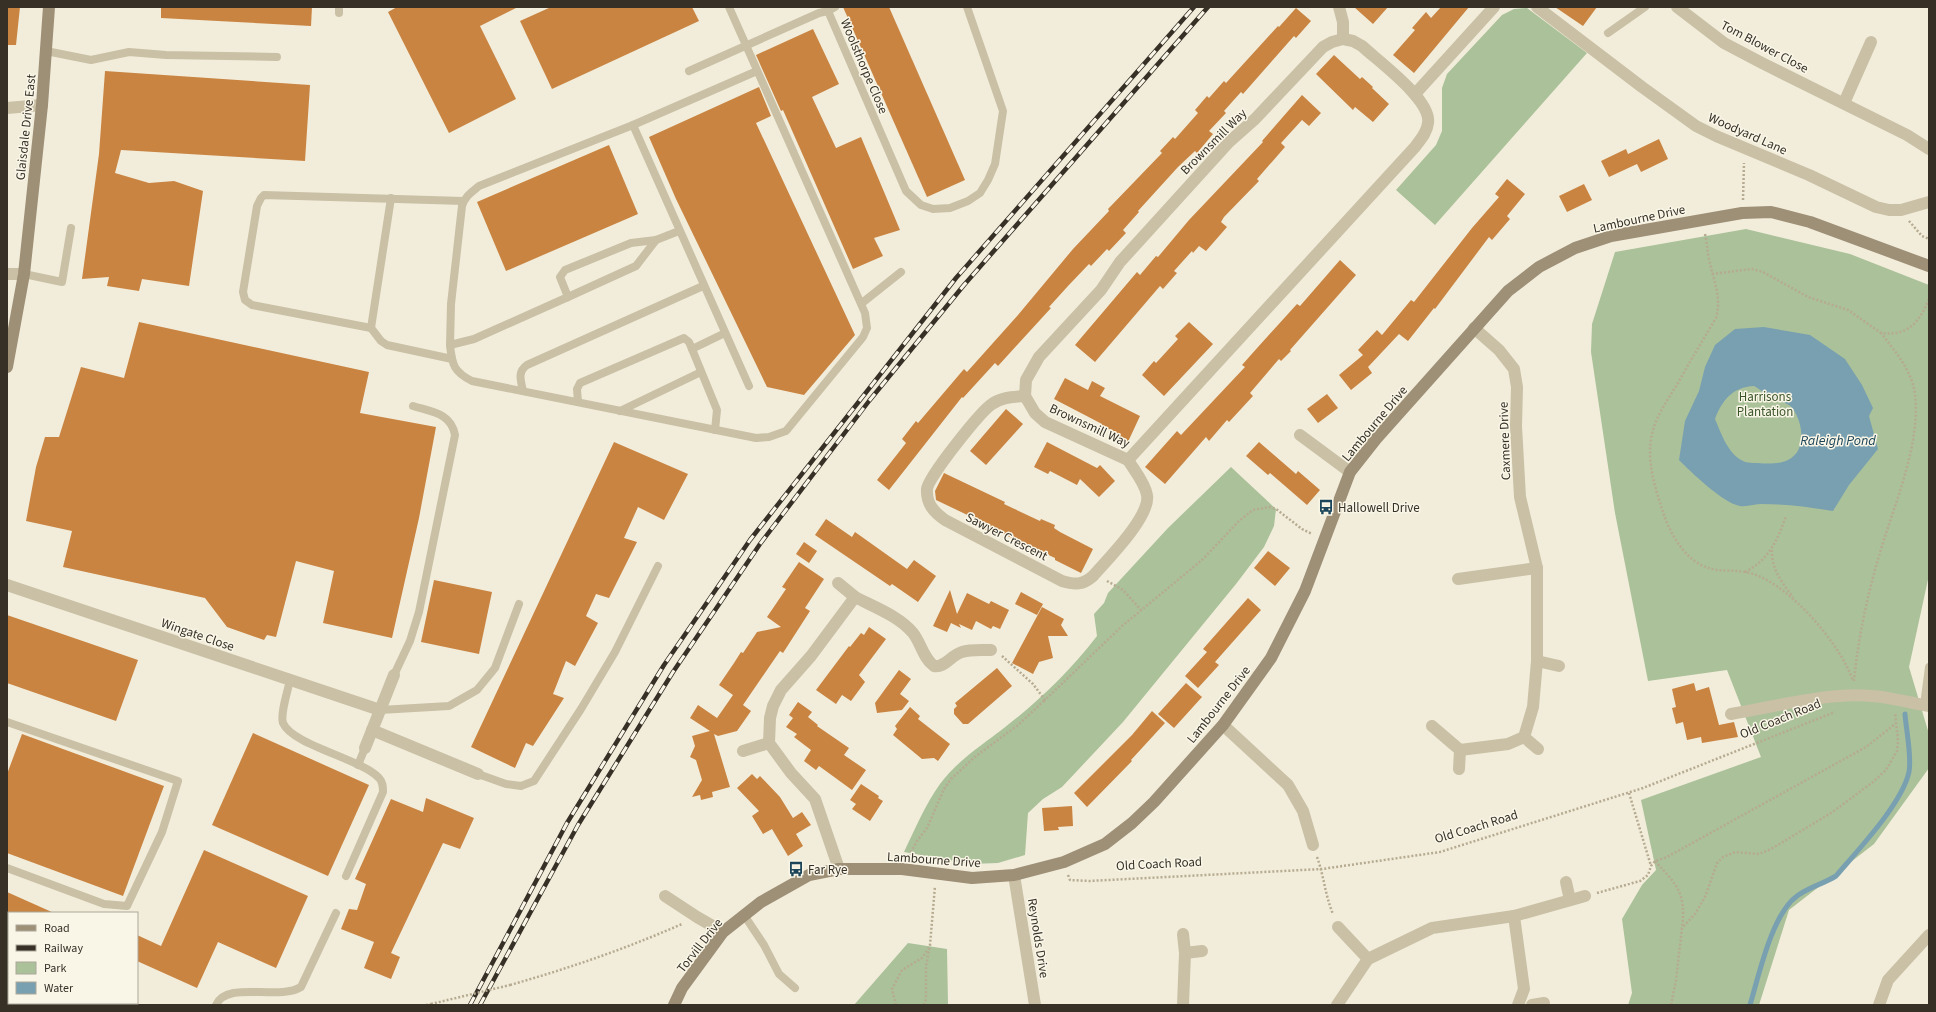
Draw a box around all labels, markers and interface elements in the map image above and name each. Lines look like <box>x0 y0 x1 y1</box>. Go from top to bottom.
street label: Woolsthorpe Close <box>836 16 892 117</box>
street label: Tom Blower Close <box>1717 16 1812 78</box>
street label: Glaisdale Drive East <box>11 73 41 181</box>
street label: Brownsmill Way <box>1177 105 1251 179</box>
street label: Woodyard Lane <box>1705 109 1790 159</box>
street label: Lambourne Drive <box>1591 200 1687 238</box>
street label: Lambourne Drive <box>1338 382 1412 465</box>
park label: Harrisons Plantation <box>1737 388 1793 421</box>
street label: Brownsmill Way <box>1046 399 1133 452</box>
street label: Caxmere Drive <box>1495 401 1515 481</box>
water label: Raleigh Pond <box>1800 431 1876 451</box>
bus stop icon: Hallowell Drive <box>1317 498 1335 516</box>
place label: Hallowell Drive <box>1338 499 1420 517</box>
street label: Sawyer Crescent <box>962 509 1051 566</box>
street label: Wingate Close <box>159 614 237 656</box>
street label: Lambourne Drive <box>1183 662 1255 747</box>
street label: Old Coach Road <box>1737 694 1824 743</box>
street label: Old Coach Road <box>1432 806 1520 848</box>
street label: Lambourne Drive <box>887 848 981 872</box>
street label: Old Coach Road <box>1116 853 1203 875</box>
bus stop icon: Far Rye <box>787 860 805 878</box>
place label: Far Rye <box>808 861 848 879</box>
street label: Reynolds Drive <box>1023 897 1053 979</box>
legend <box>8 912 138 1004</box>
street label: Torvill Drive <box>673 915 727 977</box>
text: Road <box>44 920 70 937</box>
text: Railway <box>44 940 83 957</box>
text: Park <box>44 960 66 977</box>
text: Water <box>44 980 74 997</box>

